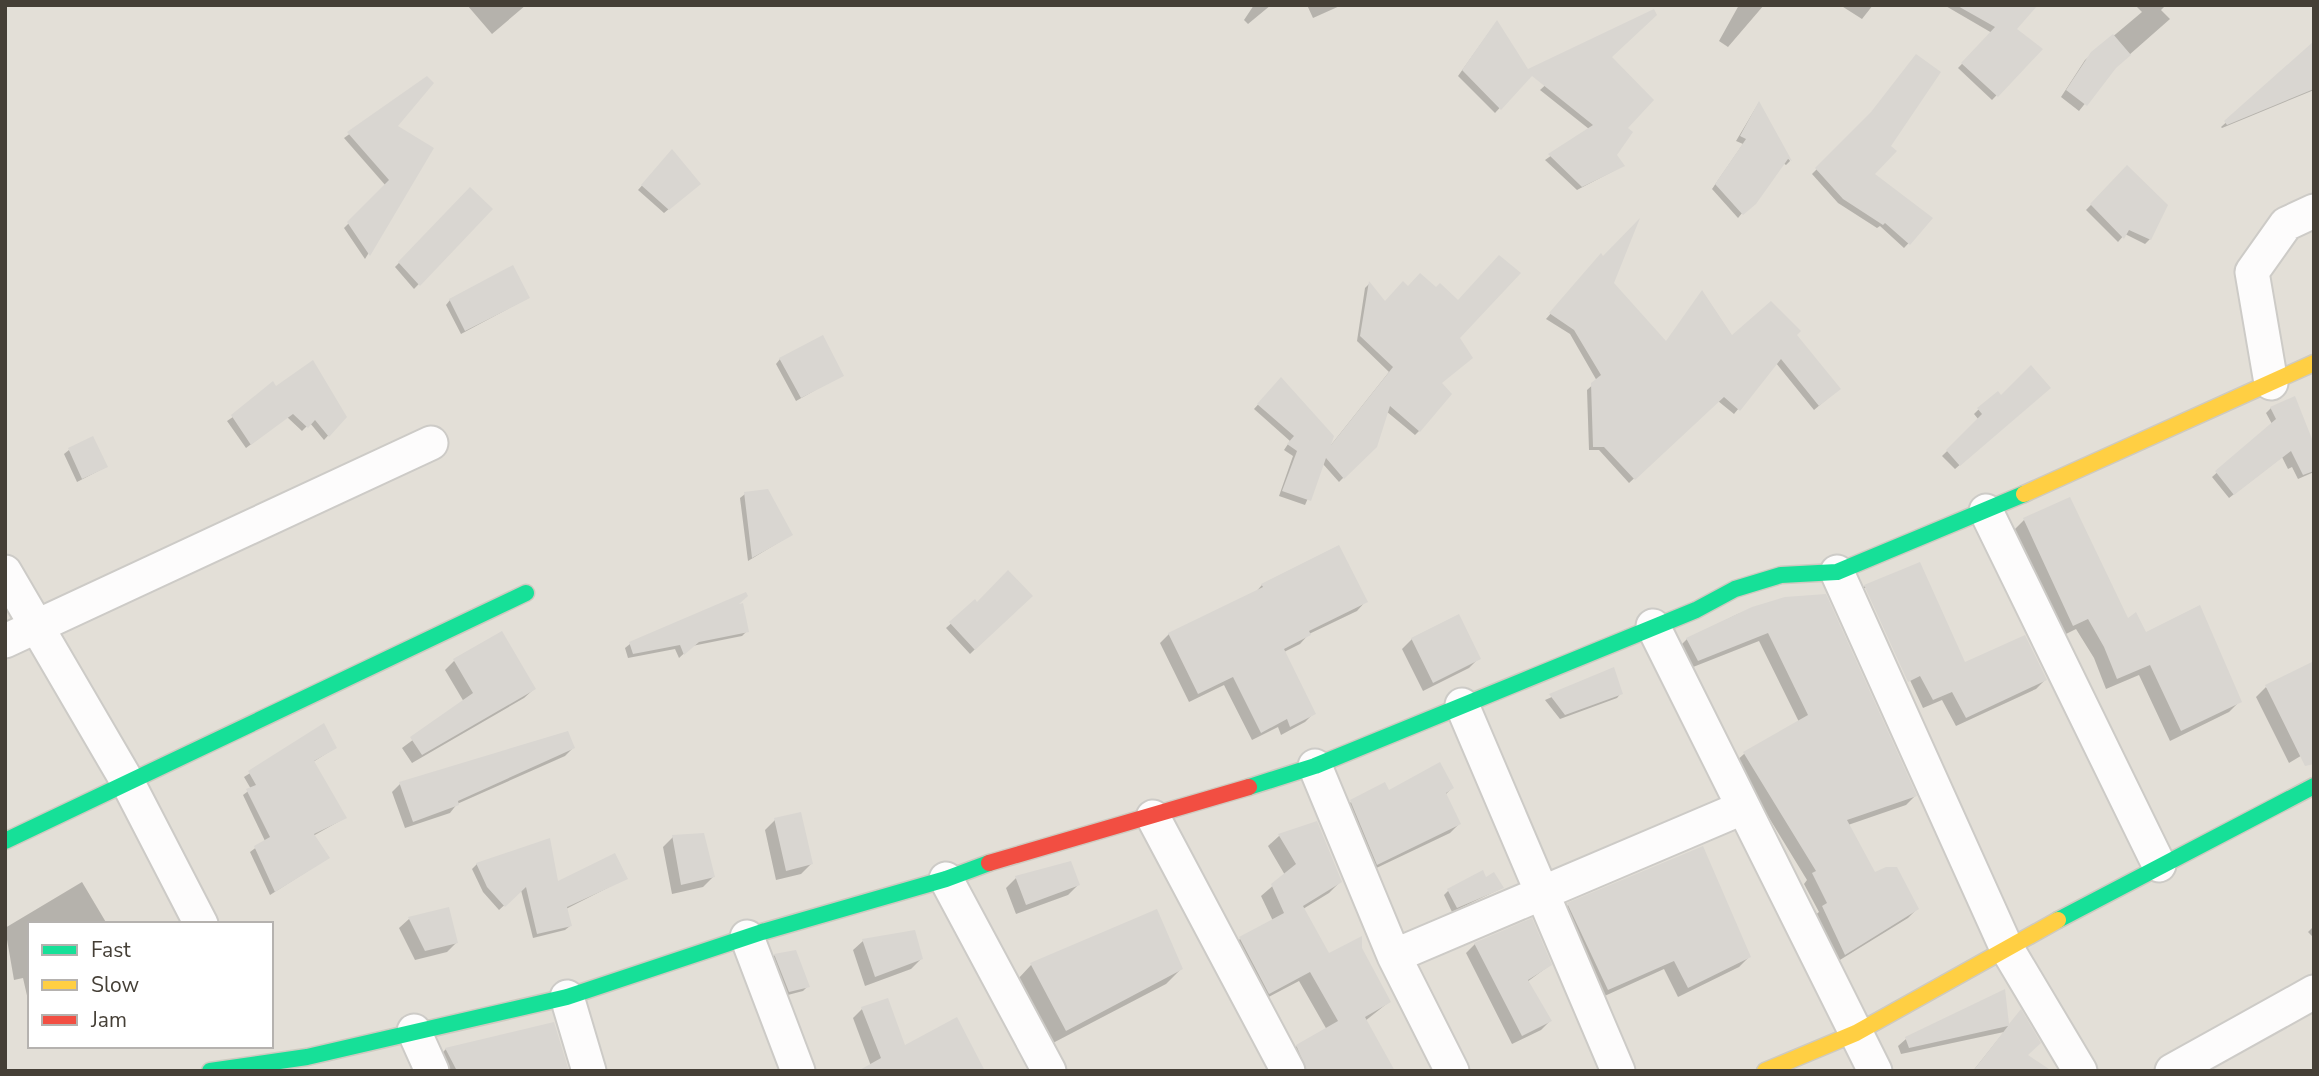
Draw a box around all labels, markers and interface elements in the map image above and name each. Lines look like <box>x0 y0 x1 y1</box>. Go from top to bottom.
legend <box>28 922 273 1048</box>
text: Fast <box>91 936 131 964</box>
text: Slow <box>91 971 140 999</box>
text: Jam <box>90 1006 127 1034</box>

